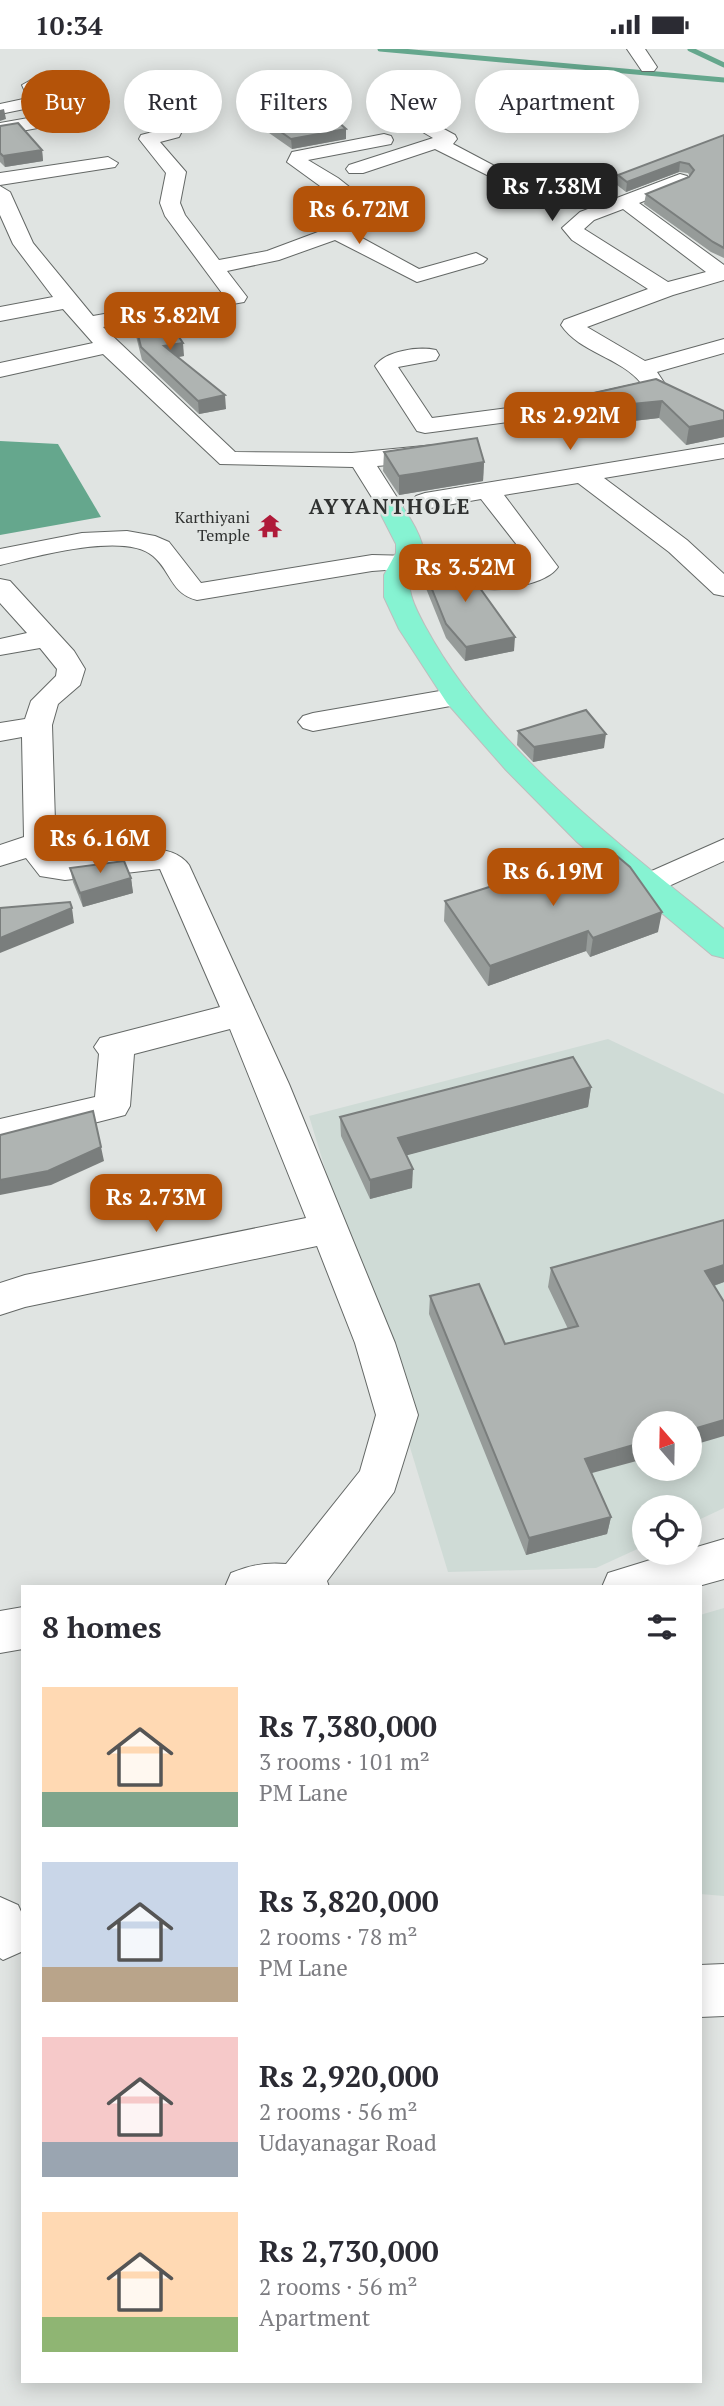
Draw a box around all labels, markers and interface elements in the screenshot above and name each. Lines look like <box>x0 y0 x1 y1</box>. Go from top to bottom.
text: 10:34 <box>35 8 103 42</box>
chip: Buy <box>21 70 110 133</box>
chip: Rent <box>124 70 222 133</box>
chip: Filters <box>236 70 352 133</box>
chip: New <box>366 70 461 133</box>
chip: Apartment <box>475 70 639 133</box>
pin: Rs 7.38M <box>480 163 624 223</box>
text: Rs 7.38M <box>503 170 601 201</box>
pin: Rs 6.72M <box>287 187 431 246</box>
text: Rs 6.72M <box>309 193 409 224</box>
pin: Rs 3.82M <box>98 293 242 352</box>
text: Rs 3.82M <box>120 299 220 330</box>
pin: Rs 2.92M <box>498 393 642 452</box>
text: Rs 2.92M <box>520 399 620 430</box>
district label: AYYANTHOLE <box>309 492 471 520</box>
place label: Karthiyani Temple <box>175 506 250 546</box>
temple icon: Karthiyani Temple <box>256 512 284 540</box>
pin: Rs 3.52M <box>393 545 537 604</box>
text: Rs 3.52M <box>415 551 515 582</box>
pin: Rs 6.16M <box>28 815 172 875</box>
text: Rs 6.16M <box>50 822 150 853</box>
pin: Rs 6.19M <box>481 849 625 908</box>
text: Rs 6.19M <box>503 855 603 886</box>
pin: Rs 2.73M <box>84 1175 228 1234</box>
text: Rs 2.73M <box>106 1181 206 1212</box>
north arrow <box>632 1411 702 1481</box>
map controls <box>632 1411 702 1565</box>
button: locate <box>632 1495 702 1565</box>
text: 8 homes <box>42 1607 161 1647</box>
icon: filters <box>643 1608 681 1646</box>
text: Rs 7,380,000 <box>259 1706 437 1746</box>
icon: home <box>98 1715 182 1799</box>
text: 3 rooms · 101 m² <box>259 1746 430 1777</box>
text: PM Lane <box>259 1777 348 1808</box>
text: Rs 3,820,000 <box>259 1881 439 1921</box>
icon: home <box>98 1890 182 1974</box>
text: 2 rooms · 78 m² <box>259 1921 418 1952</box>
text: PM Lane <box>259 1952 348 1983</box>
text: Rs 2,920,000 <box>259 2056 439 2096</box>
icon: home <box>98 2065 182 2149</box>
text: 2 rooms · 56 m² <box>259 2096 418 2127</box>
text: Udayanagar Road <box>259 2127 437 2158</box>
text: Rs 2,730,000 <box>259 2231 439 2271</box>
icon: home <box>98 2240 182 2324</box>
text: 2 rooms · 56 m² <box>259 2271 418 2302</box>
text: Apartment <box>259 2302 370 2333</box>

